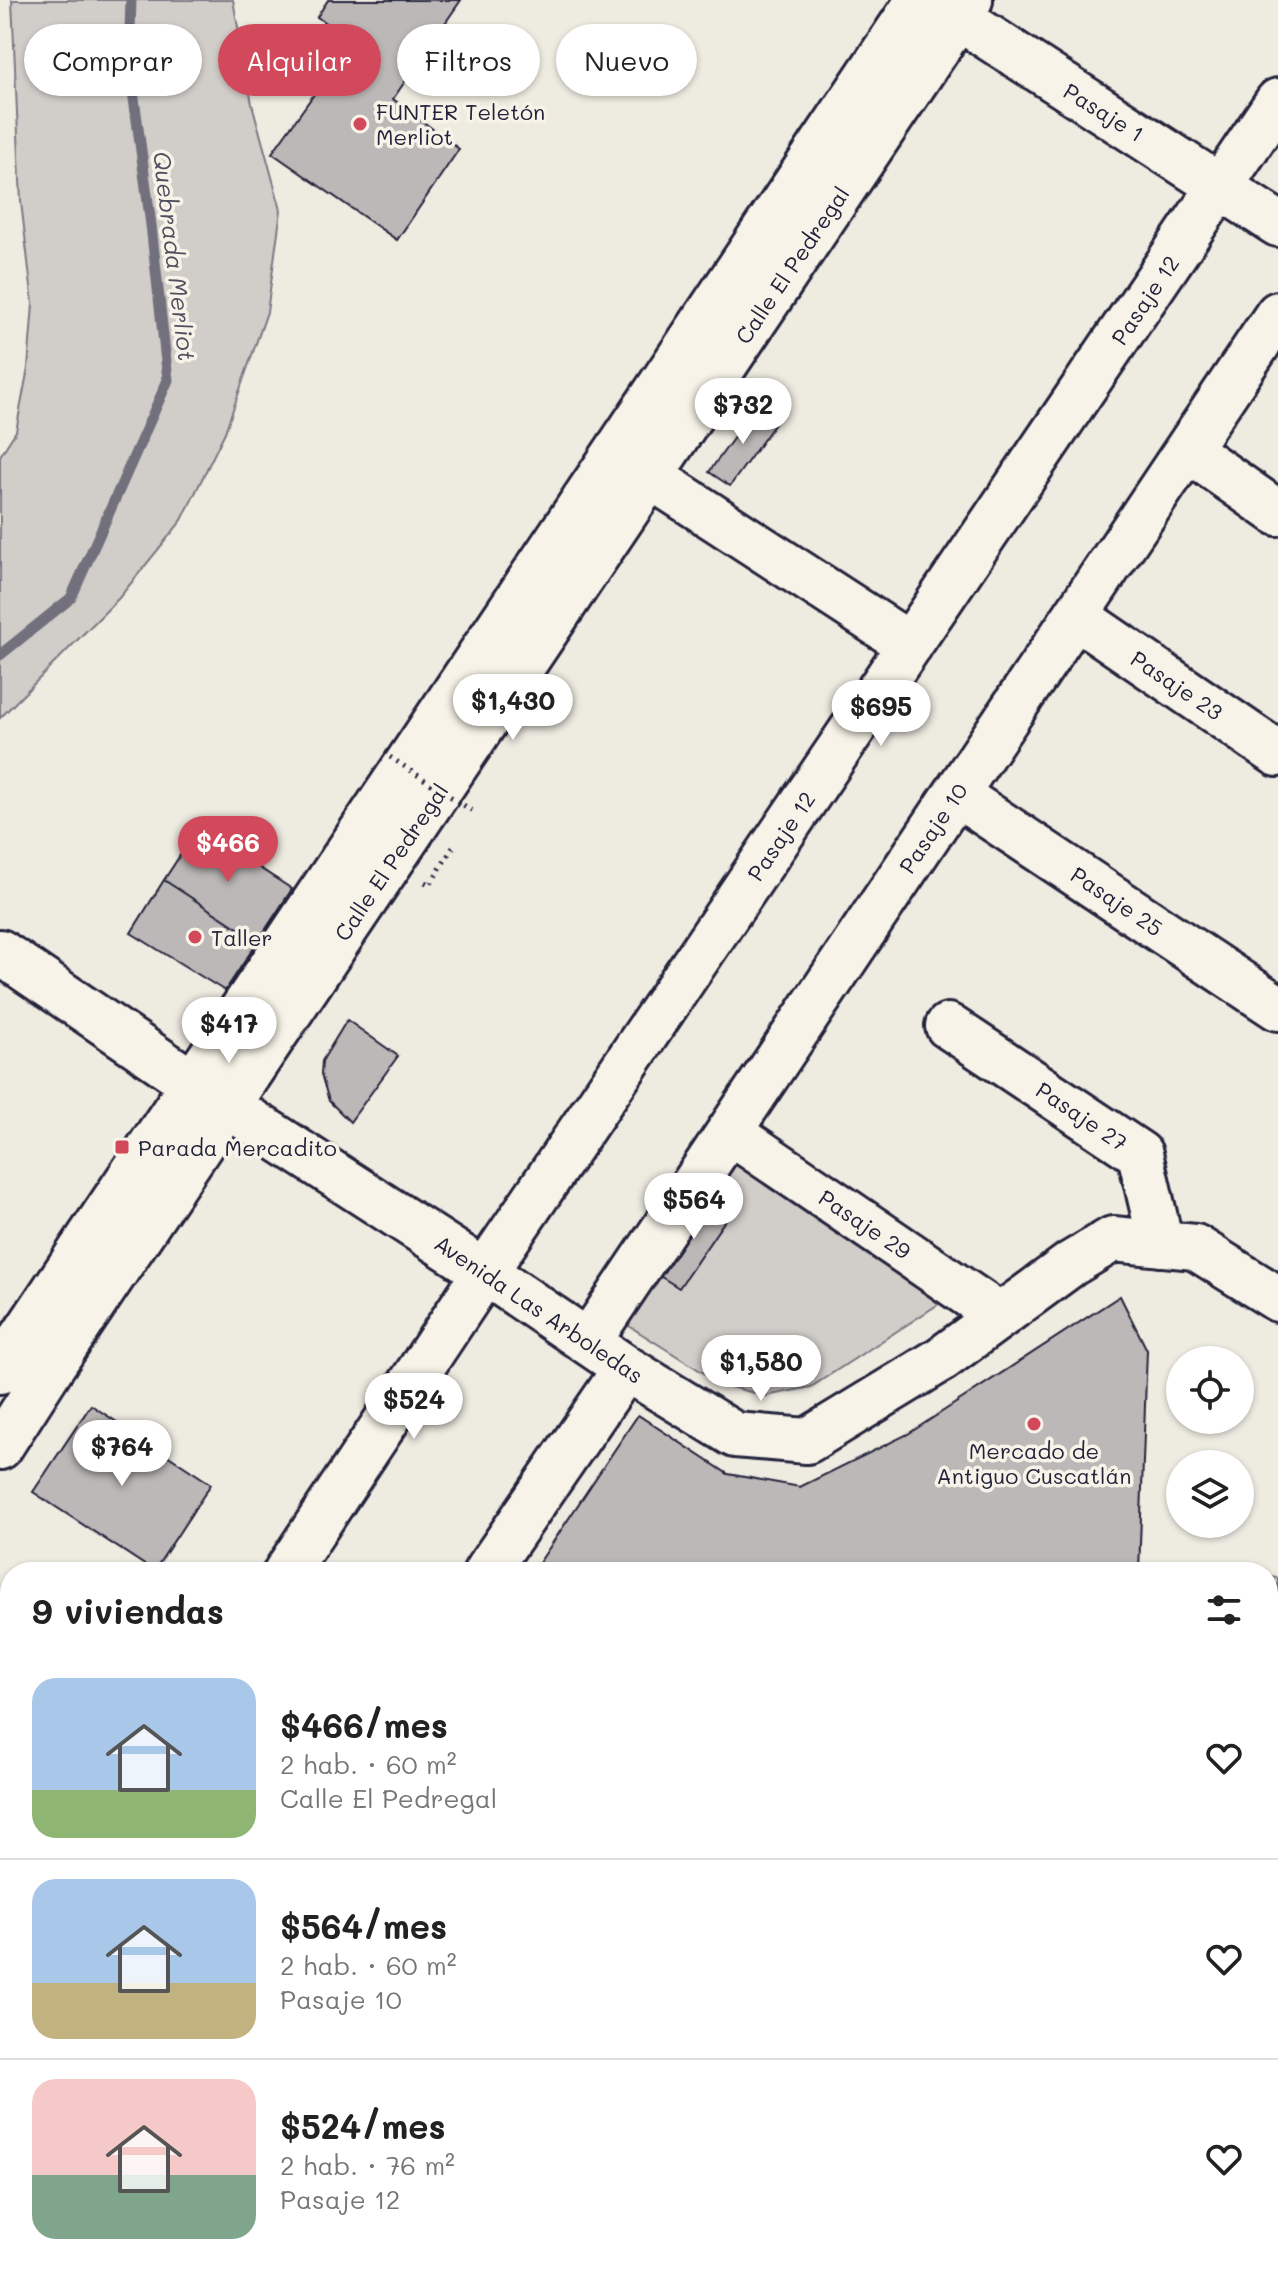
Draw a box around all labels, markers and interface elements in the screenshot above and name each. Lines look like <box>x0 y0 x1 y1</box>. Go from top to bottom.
chip: Comprar <box>24 24 202 96</box>
chip: Alquilar <box>218 24 381 96</box>
chip: Filtros <box>397 24 540 96</box>
chip: Nuevo <box>556 24 697 96</box>
street label: Pasaje 1 <box>1058 76 1150 148</box>
place label: FUNTER Teletón Merliot <box>376 97 545 151</box>
marker: FUNTER Teletón Merliot <box>351 115 369 133</box>
water label: Quebrada Merliot <box>147 149 203 363</box>
street label: Calle El Pedregal <box>729 181 855 349</box>
street label: Pasaje 12 <box>1105 250 1185 350</box>
pin: $732 <box>696 378 790 446</box>
text: $732 <box>713 387 773 421</box>
street label: Pasaje 23 <box>1125 644 1229 726</box>
pin: $1,430 <box>448 674 578 742</box>
pin: $695 <box>834 680 928 748</box>
text: $1,430 <box>471 683 555 717</box>
text: $695 <box>850 689 912 723</box>
street label: Pasaje 10 <box>892 777 974 879</box>
street label: Calle El Pedregal <box>328 778 454 946</box>
street label: Pasaje 12 <box>741 786 821 886</box>
pin: $466 <box>181 816 275 884</box>
text: $466 <box>196 825 260 859</box>
street label: Pasaje 25 <box>1065 860 1169 942</box>
place label: Taller <box>211 923 273 952</box>
marker: Taller <box>186 928 204 946</box>
pin: $417 <box>182 997 276 1065</box>
text: $417 <box>200 1006 258 1040</box>
street label: Pasaje 27 <box>1031 1075 1133 1157</box>
place label: Parada Mercadito <box>138 1133 337 1162</box>
marker: Parada Mercadito <box>113 1138 131 1156</box>
pin: $564 <box>647 1173 741 1241</box>
text: $564 <box>662 1182 726 1216</box>
street label: Pasaje 29 <box>813 1183 917 1265</box>
street label: Avenida Las Arboledas <box>429 1228 649 1390</box>
pin: $1,580 <box>696 1335 826 1403</box>
text: $1,580 <box>719 1344 803 1378</box>
map controls <box>1166 1346 1254 1538</box>
button: locate <box>1166 1346 1254 1434</box>
pin: $524 <box>367 1373 461 1441</box>
text: $524 <box>383 1382 445 1416</box>
marker: Mercado de Antiguo Cuscatlán <box>1025 1415 1043 1433</box>
pin: $764 <box>75 1420 169 1488</box>
text: $764 <box>91 1429 153 1463</box>
place label: Mercado de Antiguo Cuscatlán <box>937 1436 1131 1490</box>
button: layers <box>1166 1450 1254 1538</box>
text: 9 viviendas <box>32 1588 224 1633</box>
icon: filters <box>1202 1588 1246 1632</box>
text: $466/mes <box>280 1702 448 1747</box>
icon: home <box>96 1710 192 1806</box>
icon: heart <box>1202 1736 1246 1780</box>
text: 2 hab. · 60 m² <box>280 1747 457 1781</box>
text: Calle El Pedregal <box>280 1781 497 1815</box>
text: $564/mes <box>280 1903 447 1948</box>
icon: home <box>96 1911 192 2007</box>
icon: heart <box>1202 1937 1246 1981</box>
text: 2 hab. · 60 m² <box>280 1948 457 1982</box>
text: Pasaje 10 <box>280 1982 402 2016</box>
text: $524/mes <box>280 2103 446 2148</box>
icon: home <box>96 2111 192 2207</box>
icon: heart <box>1202 2137 1246 2181</box>
text: 2 hab. · 76 m² <box>280 2148 455 2182</box>
text: Pasaje 12 <box>280 2182 400 2216</box>

